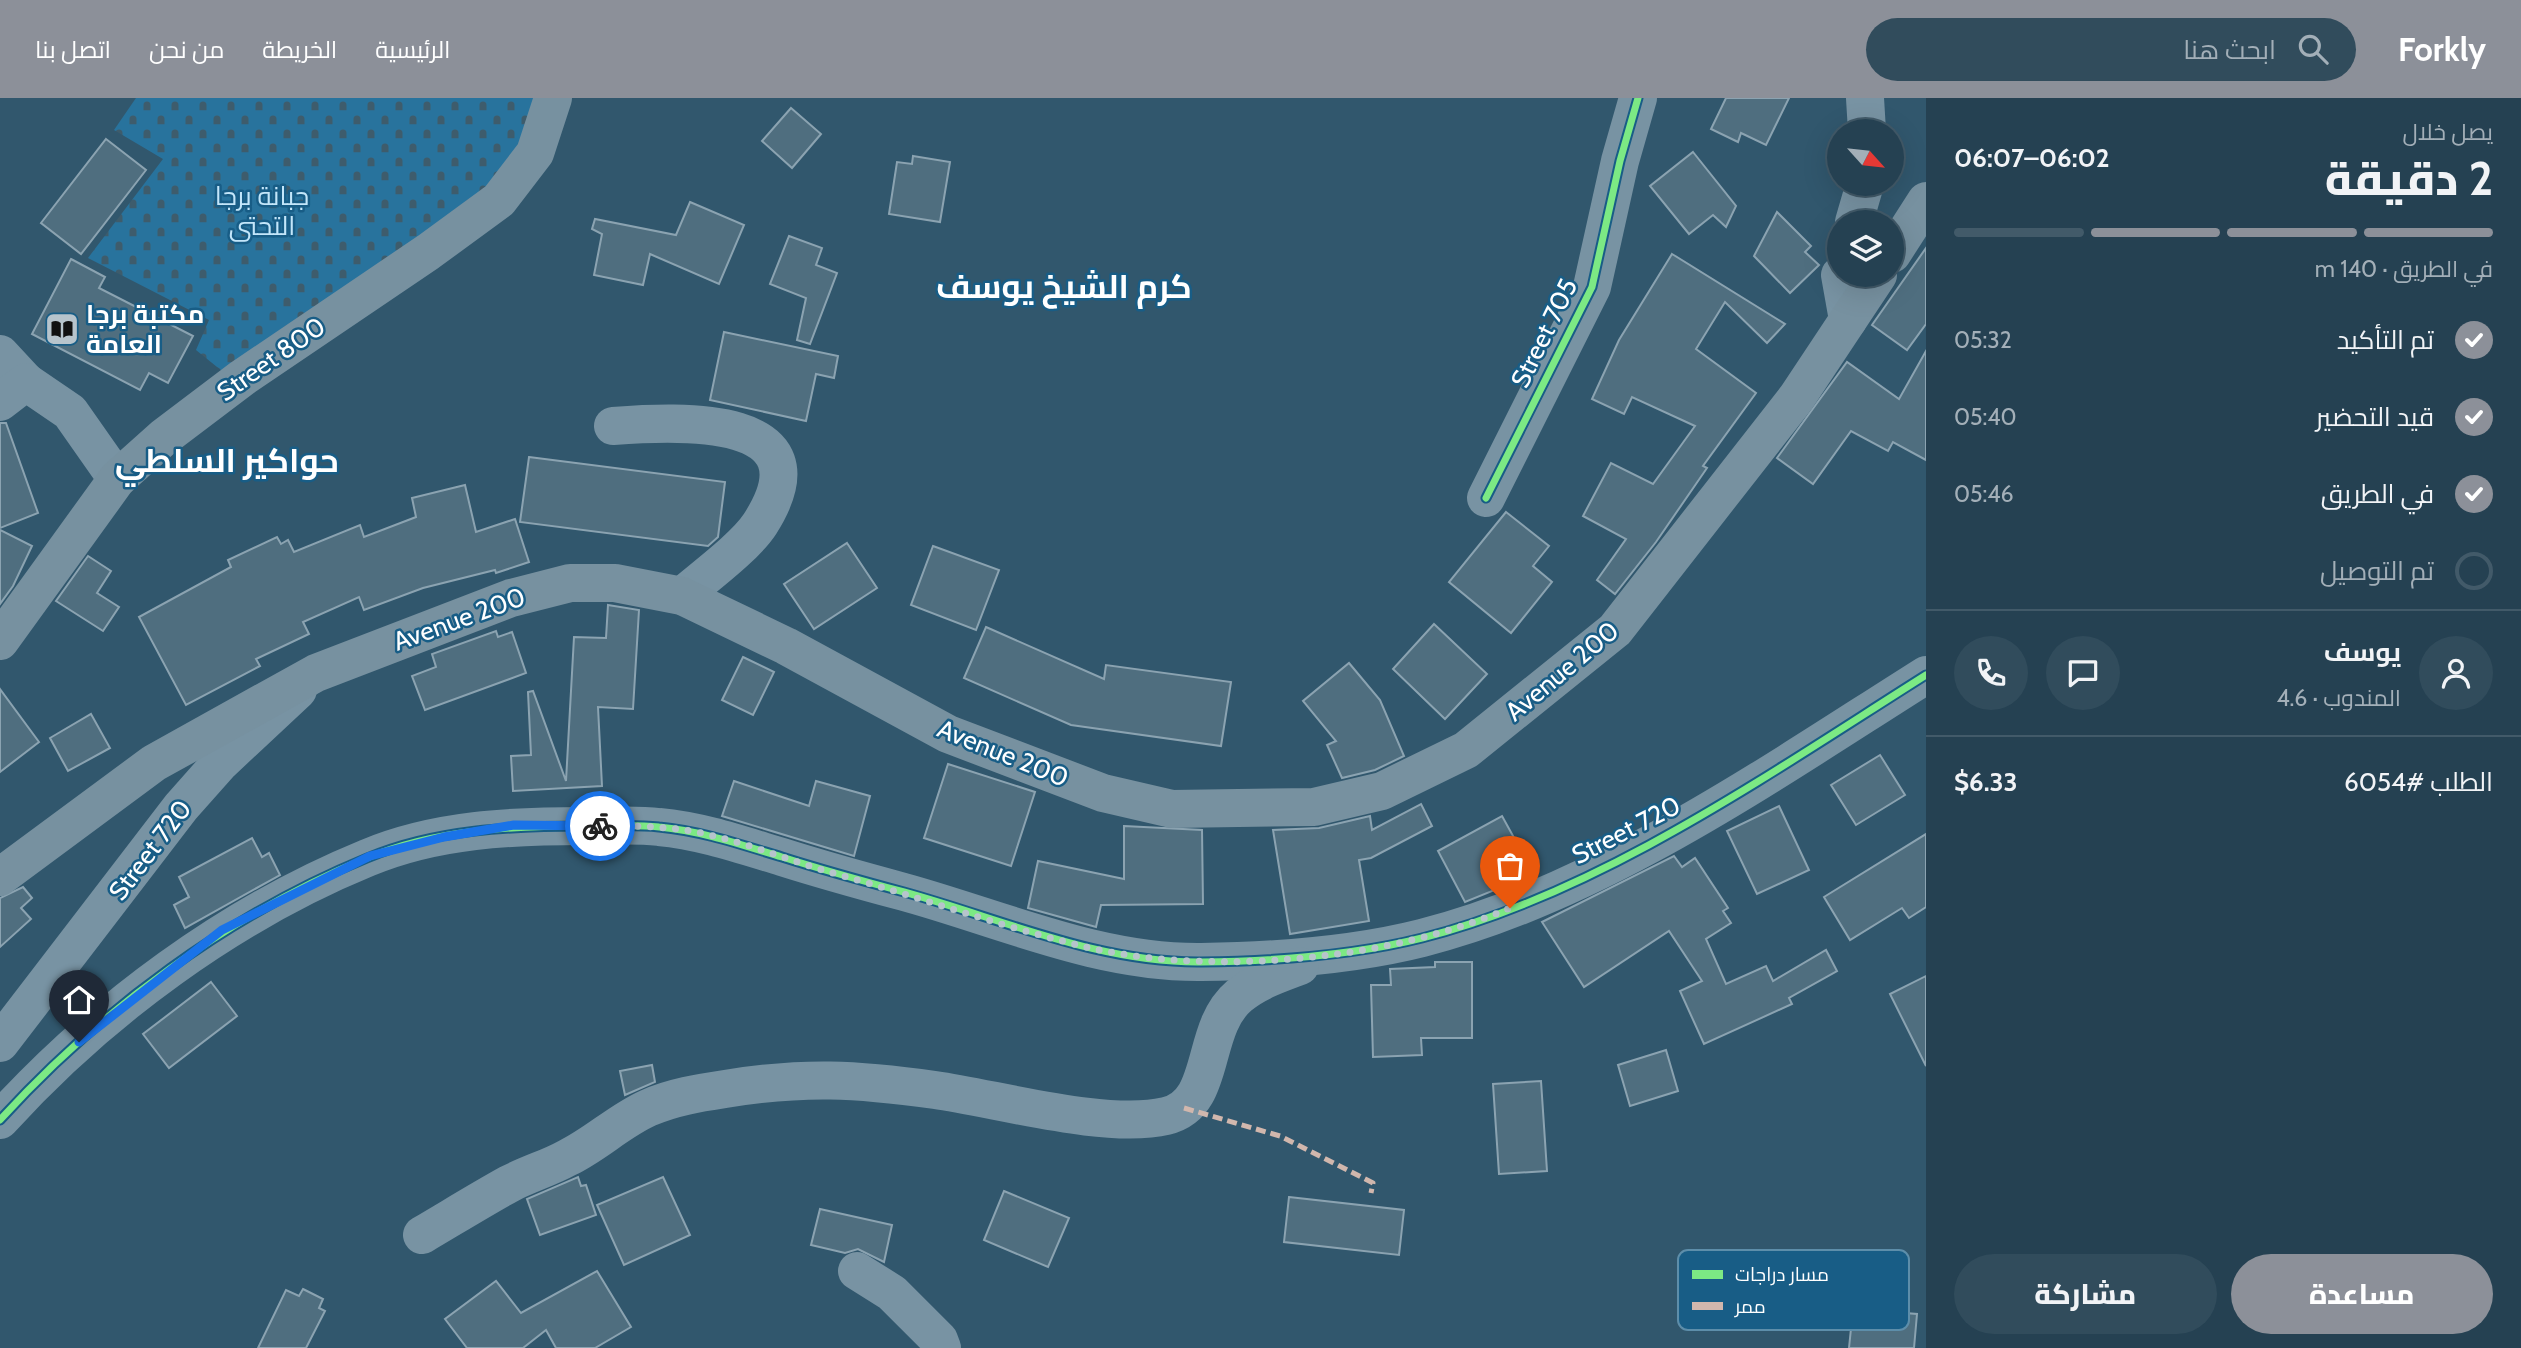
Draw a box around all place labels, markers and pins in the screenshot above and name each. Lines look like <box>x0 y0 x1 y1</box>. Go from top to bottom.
place label: مكتبة برجا العامة <box>86 298 204 360</box>
library icon: مكتبة برجا العامة <box>43 310 81 348</box>
pin <box>1480 836 1540 908</box>
pin <box>49 970 109 1042</box>

